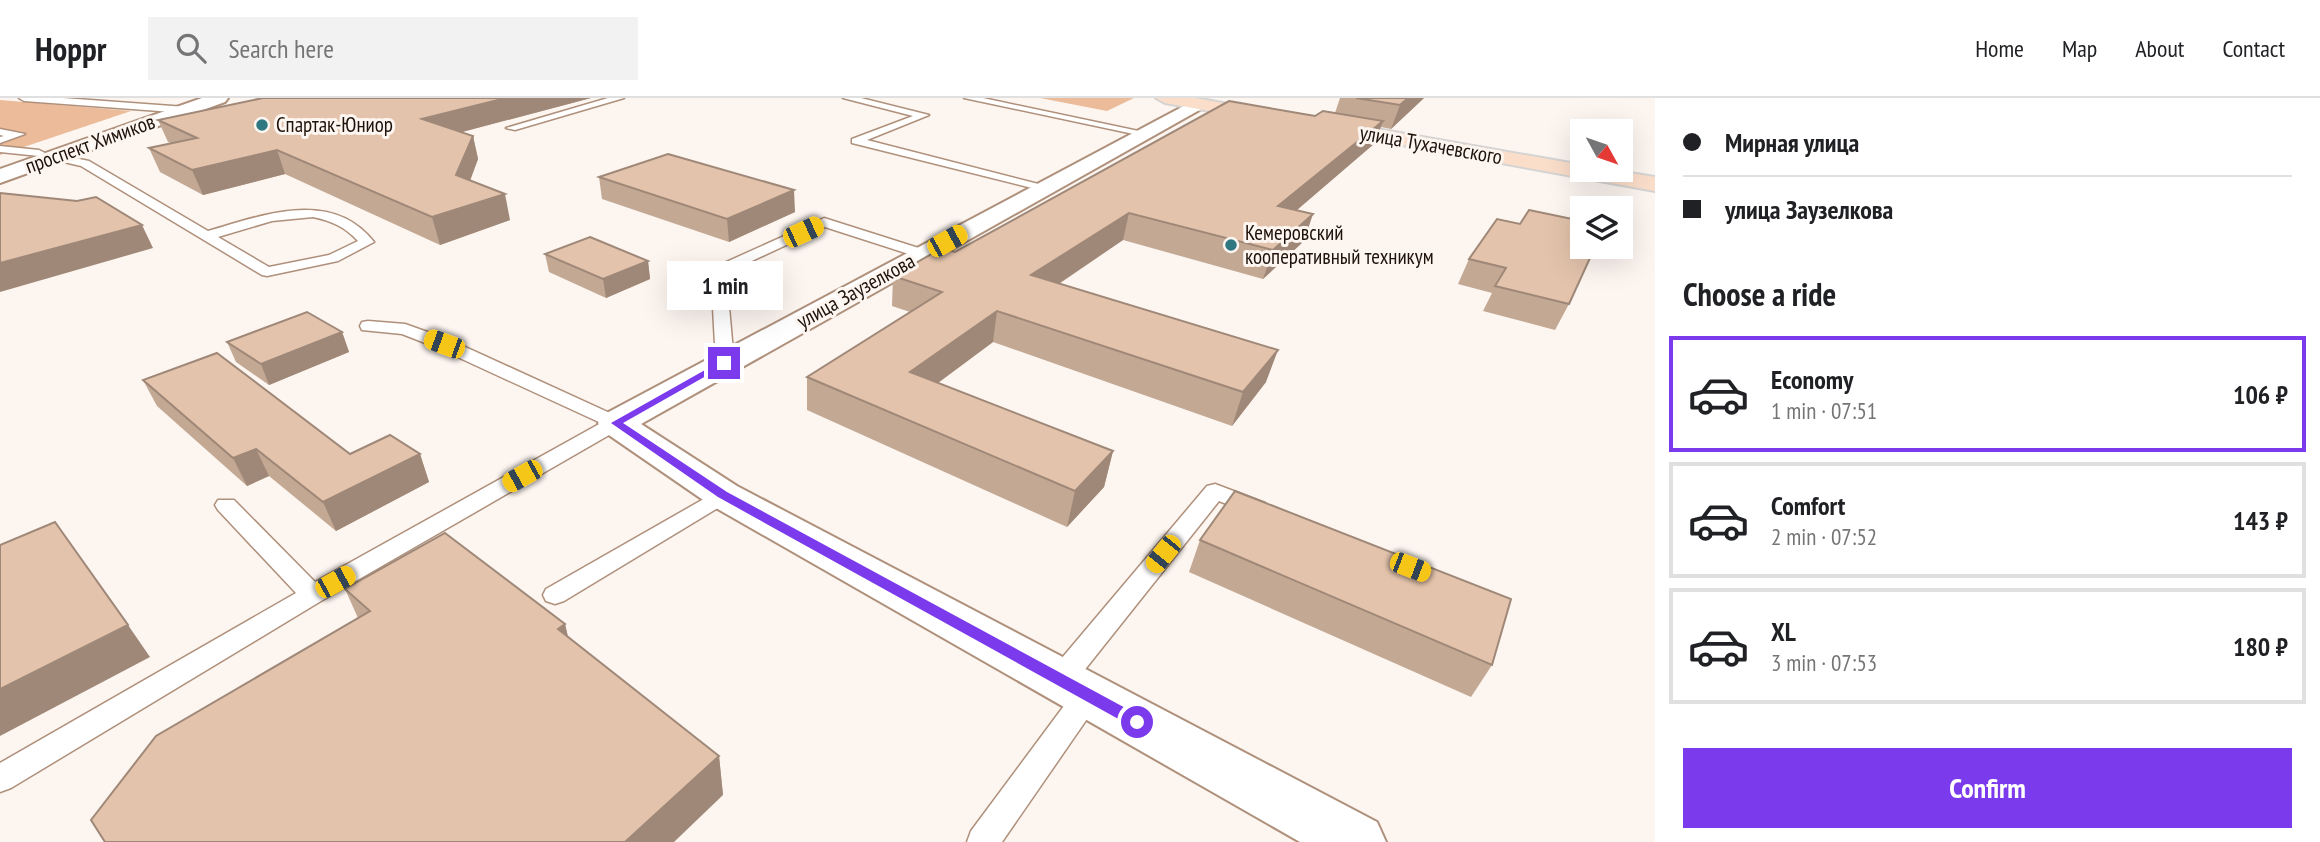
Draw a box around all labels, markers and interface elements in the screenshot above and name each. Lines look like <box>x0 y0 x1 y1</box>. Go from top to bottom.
search box <box>148 17 638 80</box>
text: Hoppr <box>35 27 106 70</box>
icon: search <box>172 29 210 67</box>
text: Search here <box>228 32 334 65</box>
text: Home <box>1975 33 2024 64</box>
text: Map <box>2062 33 2097 64</box>
text: About <box>2135 33 2184 64</box>
text: Contact <box>2222 33 2285 64</box>
street label: проспект Химиков <box>21 108 158 180</box>
place label: Спартак-Юниор <box>276 111 393 138</box>
marker: Спартак-Юниор <box>254 117 270 133</box>
street label: улица Тухачевского <box>1358 119 1504 170</box>
north arrow <box>1570 119 1633 182</box>
map controls <box>1570 119 1633 259</box>
text: Мирная улица <box>1725 126 1859 159</box>
text: улица Заузелкова <box>1725 193 1893 226</box>
button: layers <box>1570 196 1633 259</box>
car <box>780 214 827 250</box>
place label: Кемеровский кооперативный техникум <box>1245 219 1434 270</box>
car <box>924 222 971 260</box>
marker: Кемеровский кооперативный техникум <box>1223 237 1239 253</box>
street label: улица Заузелкова <box>792 247 920 334</box>
callout: 1 min <box>666 261 782 310</box>
text: 1 min <box>702 271 748 300</box>
text: Choose a ride <box>1683 273 1836 315</box>
car <box>421 327 468 361</box>
route end <box>708 347 740 379</box>
icon: car <box>1687 363 1750 426</box>
text: Economy <box>1771 363 1853 396</box>
text: 106 ₽ <box>2233 378 2288 411</box>
text: 1 min · 07:51 <box>1771 396 1877 425</box>
car <box>499 457 546 495</box>
icon: car <box>1687 489 1750 552</box>
text: Comfort <box>1771 489 1845 522</box>
text: 143 ₽ <box>2233 504 2288 537</box>
text: 2 min · 07:52 <box>1771 522 1877 551</box>
car <box>1142 531 1185 577</box>
car <box>1387 550 1434 584</box>
car <box>312 563 359 601</box>
icon: car <box>1687 615 1750 678</box>
text: XL <box>1771 615 1796 648</box>
text: 180 ₽ <box>2233 630 2288 663</box>
text: 3 min · 07:53 <box>1771 648 1877 677</box>
route start <box>1121 706 1153 738</box>
button: Confirm <box>1683 748 2292 828</box>

